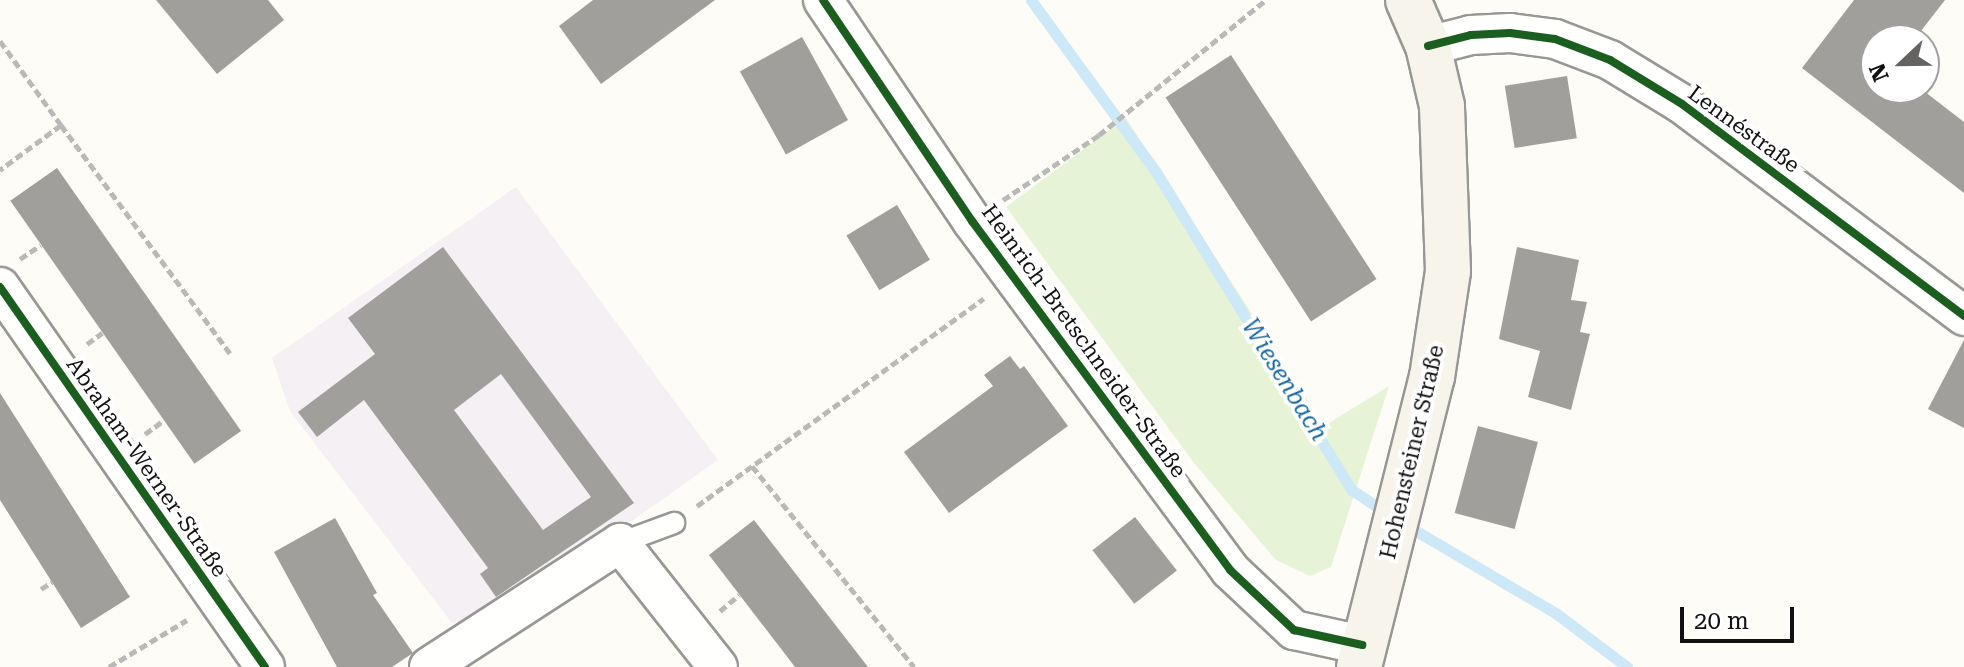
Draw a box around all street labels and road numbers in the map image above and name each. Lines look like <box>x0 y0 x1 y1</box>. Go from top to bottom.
street label: Lennéstraße <box>1683 80 1805 178</box>
street label: Heinrich-Bretschneider-Straße <box>976 199 1192 483</box>
street label: Hohensteiner Straße <box>1375 342 1449 562</box>
street label: Abraham-Werner-Straße <box>61 352 233 582</box>

